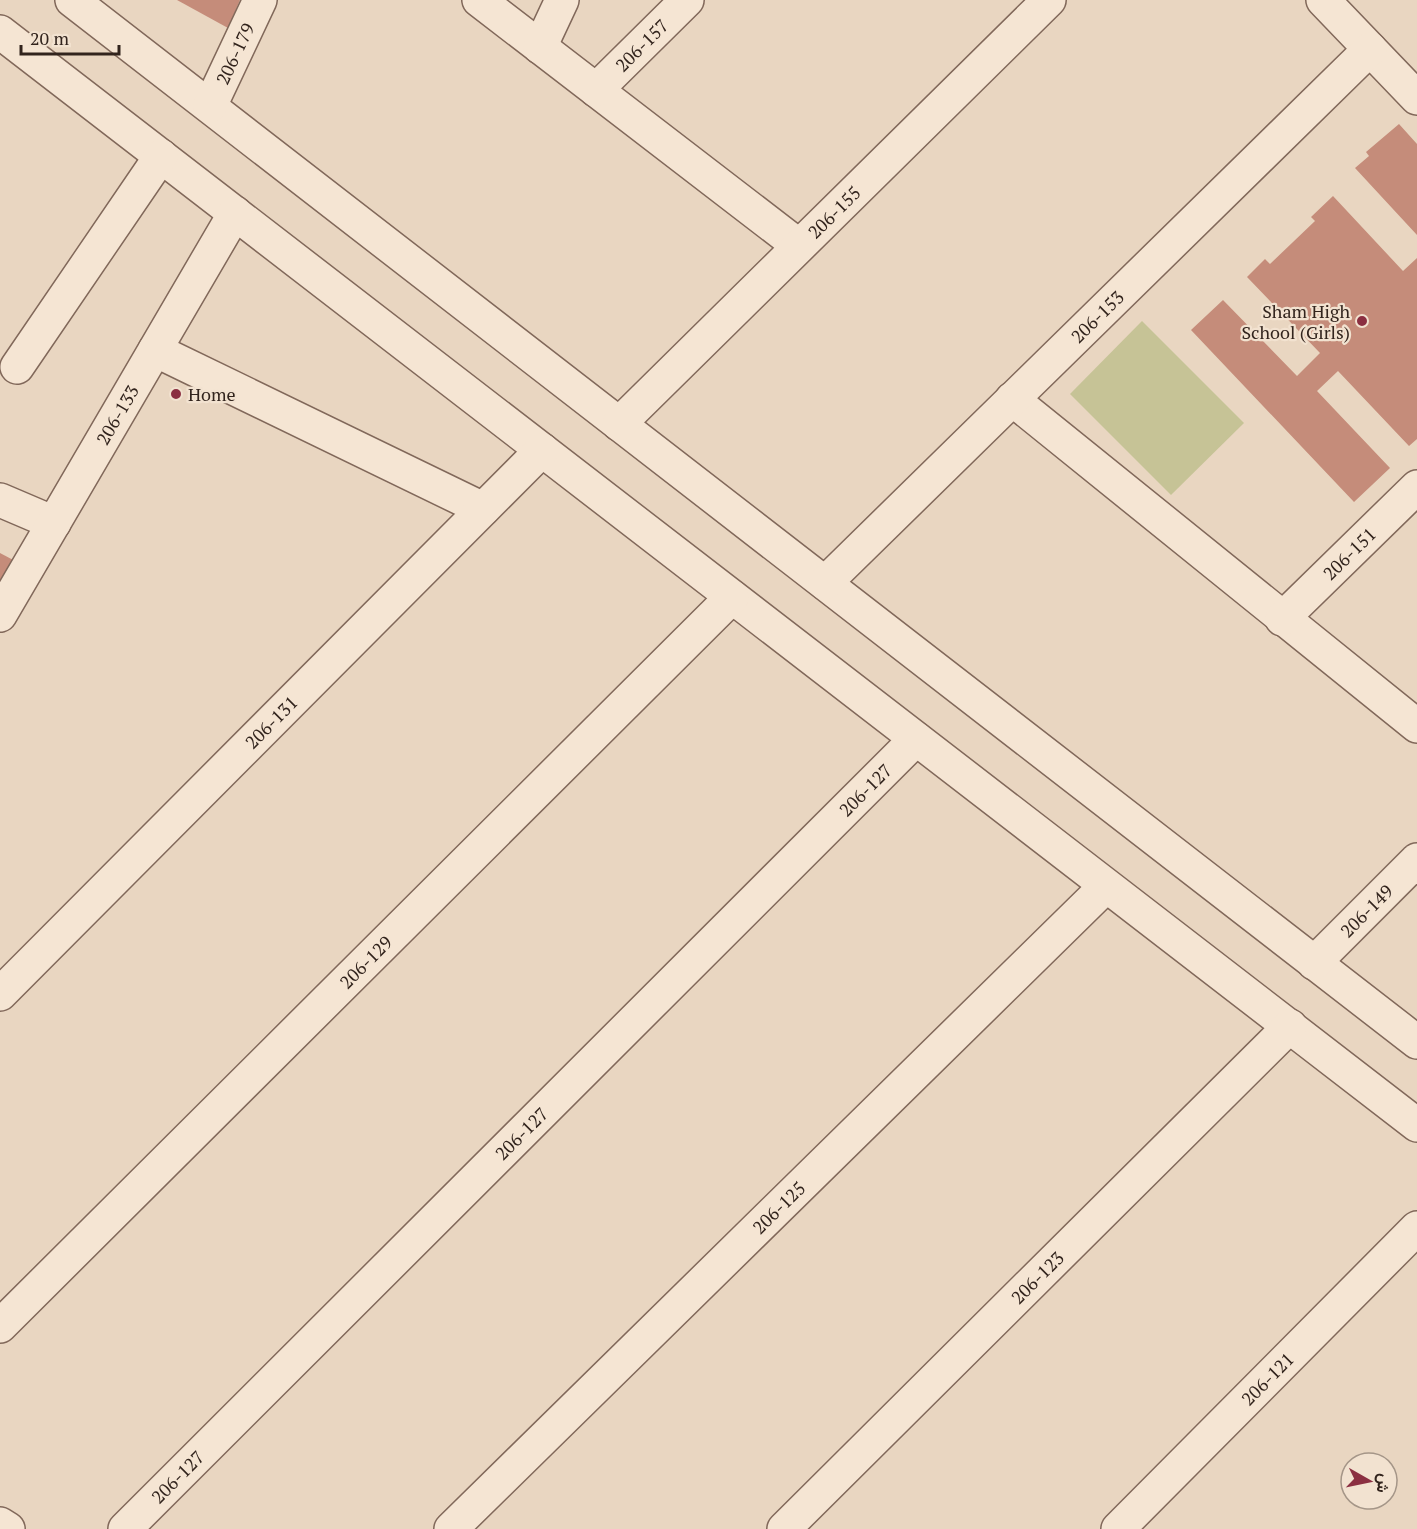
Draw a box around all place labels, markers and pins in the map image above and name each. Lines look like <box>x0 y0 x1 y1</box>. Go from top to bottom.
place label: Sham High School (Girls) <box>1241 299 1350 344</box>
marker: Sham High School (Girls) <box>1355 314 1369 328</box>
place label: Home <box>188 382 236 406</box>
marker: Home <box>169 387 183 401</box>

